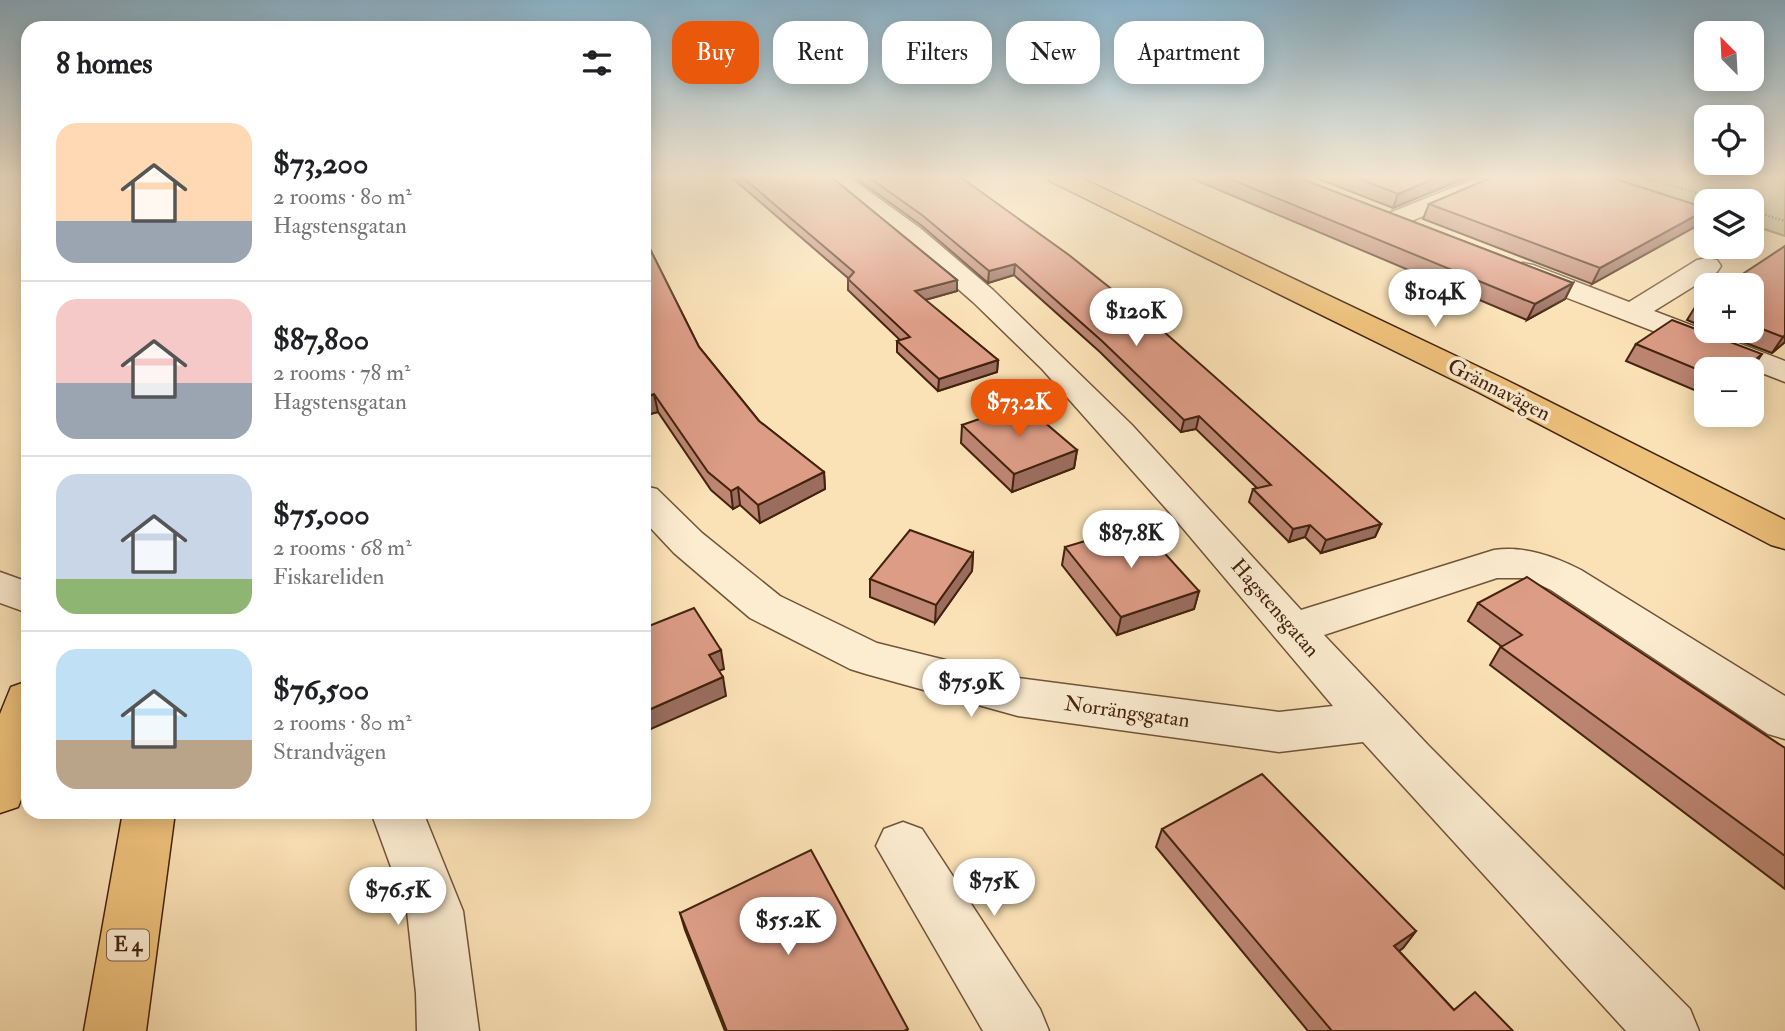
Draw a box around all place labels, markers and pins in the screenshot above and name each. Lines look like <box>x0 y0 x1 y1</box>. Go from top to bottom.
pin: $104K <box>1386 270 1484 329</box>
pin: $120K <box>1087 288 1185 348</box>
pin: $73.2K <box>962 380 1076 439</box>
pin: $87.8K <box>1074 510 1188 570</box>
pin: $75.9K <box>914 660 1028 719</box>
pin: $75K <box>953 858 1035 918</box>
pin: $76.5K <box>341 867 455 927</box>
pin: $55.2K <box>731 898 845 957</box>

